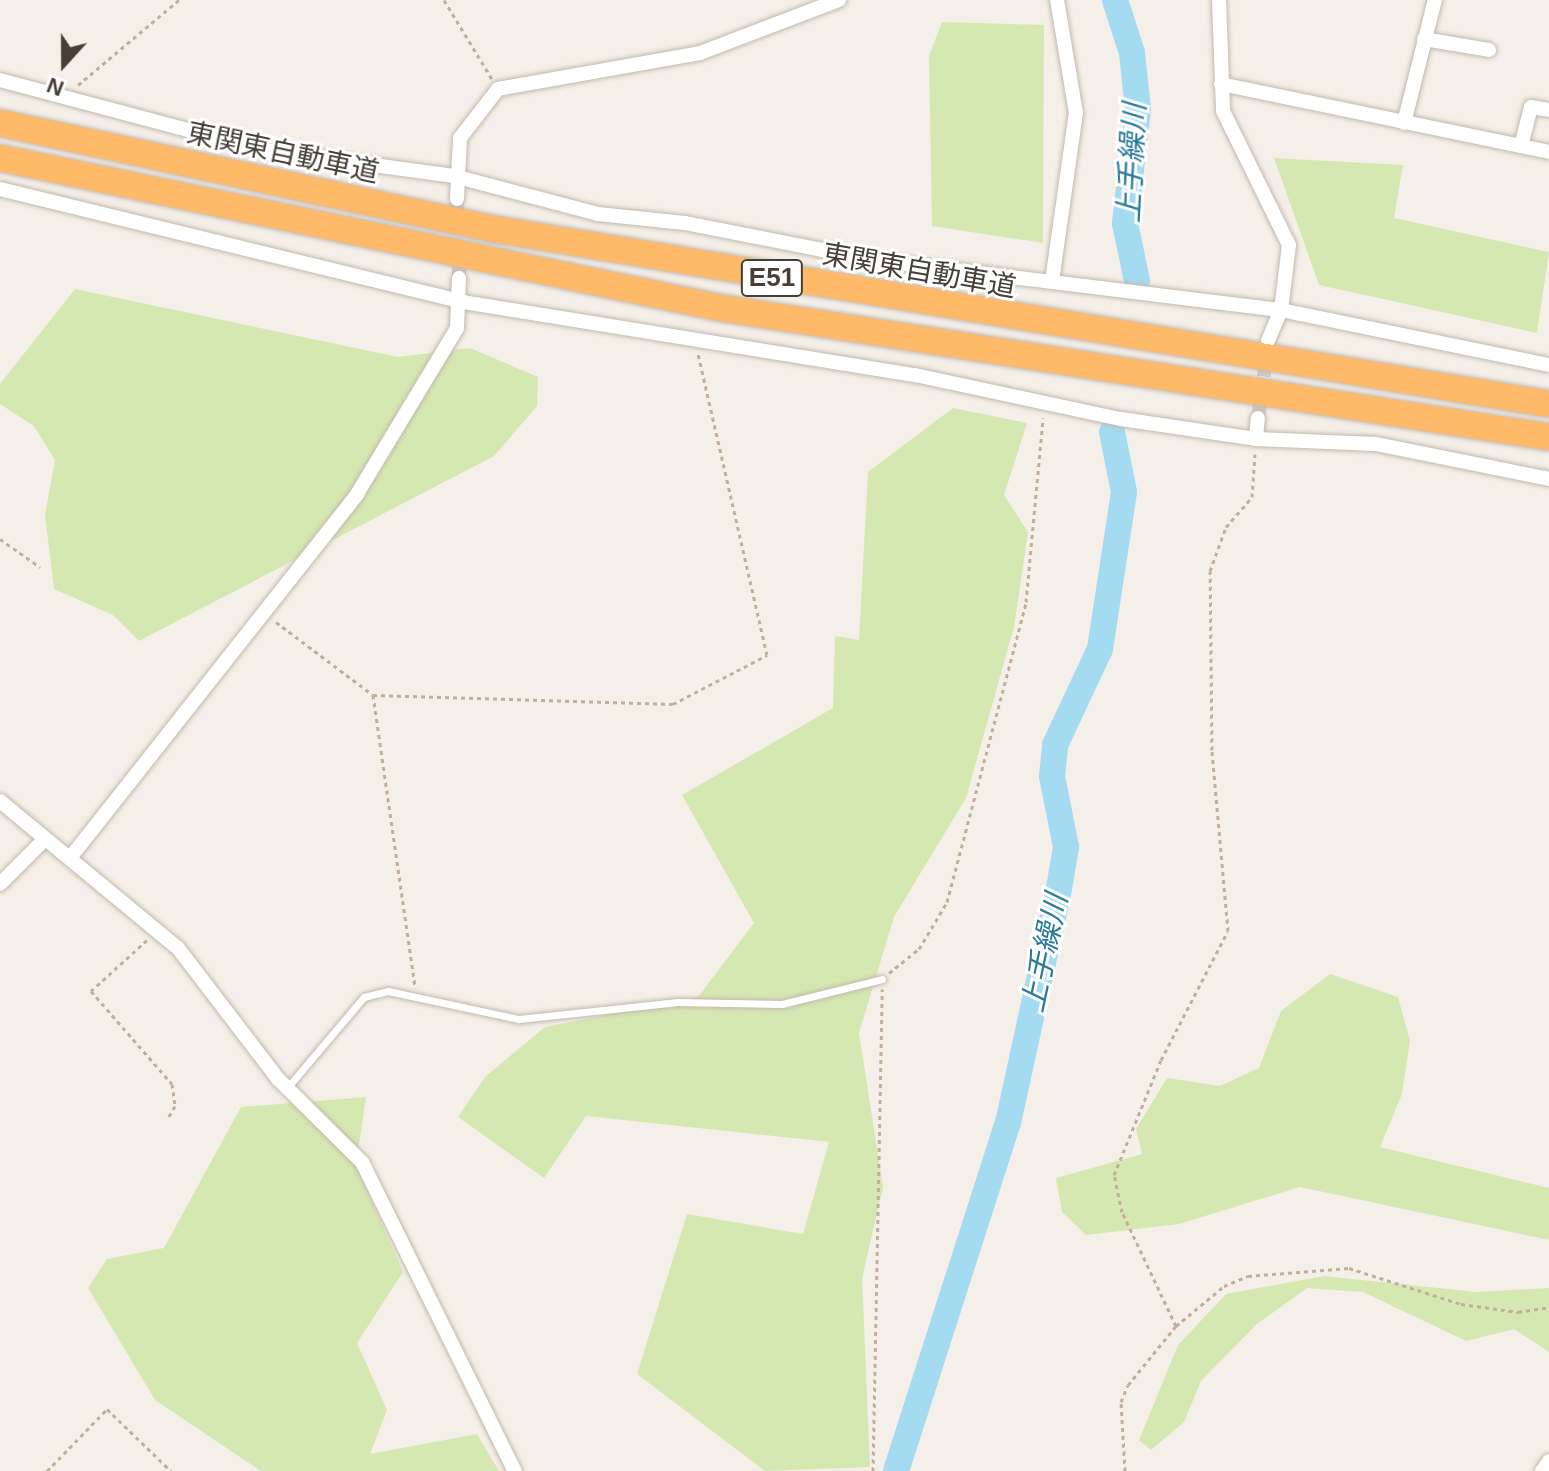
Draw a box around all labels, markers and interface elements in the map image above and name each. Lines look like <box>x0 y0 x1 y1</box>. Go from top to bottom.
north arrow <box>24 24 104 104</box>
text: N <box>43 72 67 101</box>
water label: 上手繰川 <box>1111 102 1153 224</box>
street label: 東関東自動車道 <box>184 116 382 190</box>
street label: 東関東自動車道 <box>820 237 1018 305</box>
road number: E51 <box>740 256 804 300</box>
water label: 上手繰川 <box>1015 891 1075 1015</box>

